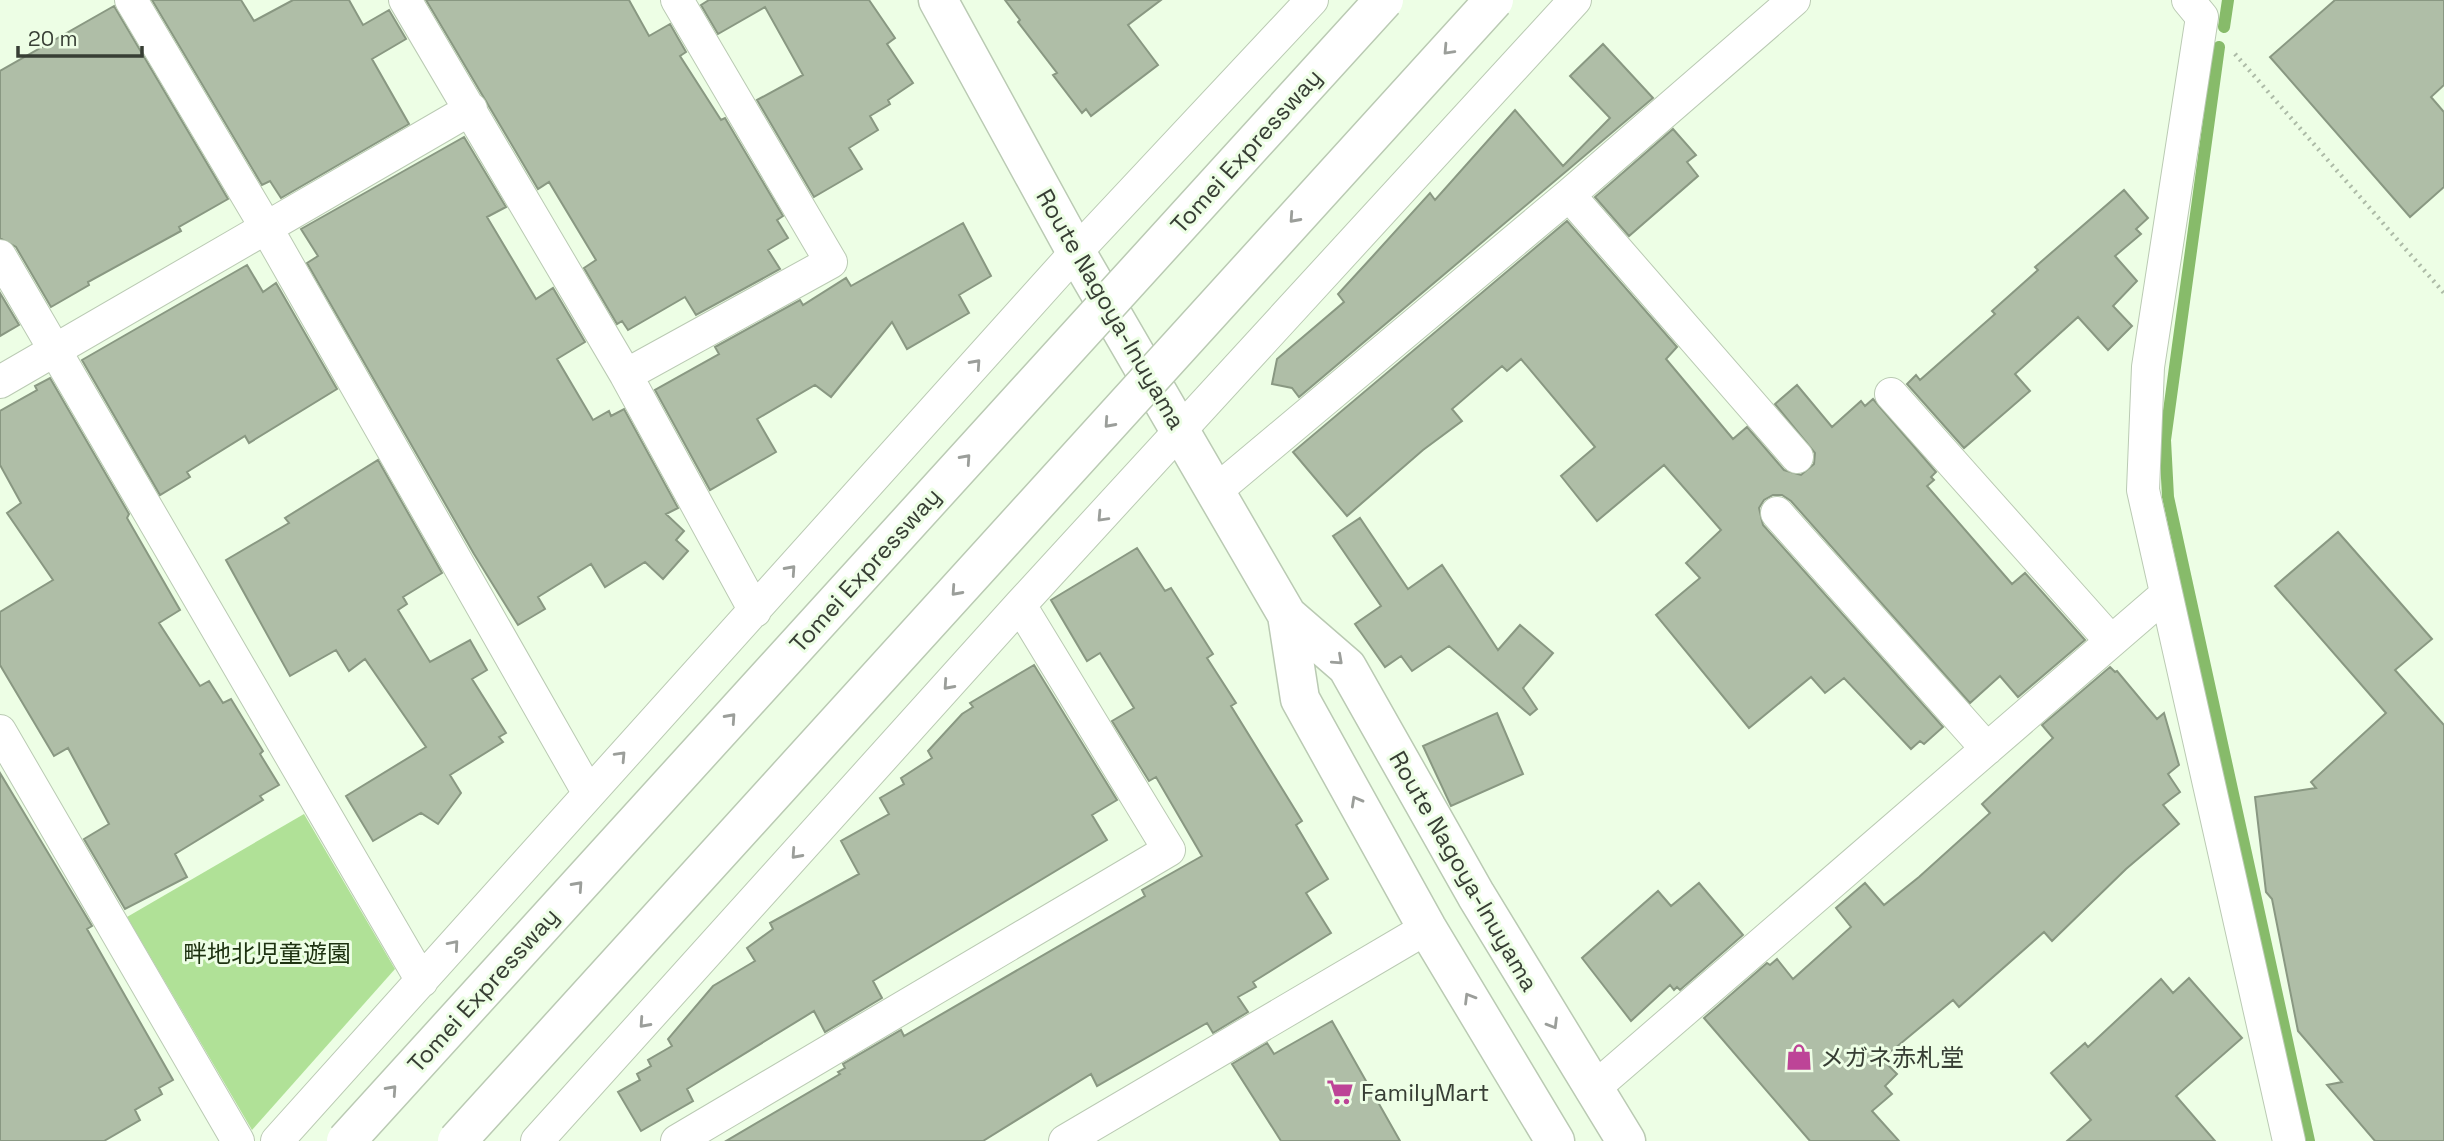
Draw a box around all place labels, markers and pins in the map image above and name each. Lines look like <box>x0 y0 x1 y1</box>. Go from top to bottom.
shop icon: メガネ赤札堂 <box>1784 1042 1814 1072</box>
place label: メガネ赤札堂 <box>1820 1042 1964 1073</box>
supermarket icon: FamilyMart <box>1325 1077 1355 1107</box>
place label: FamilyMart <box>1361 1077 1489 1108</box>

